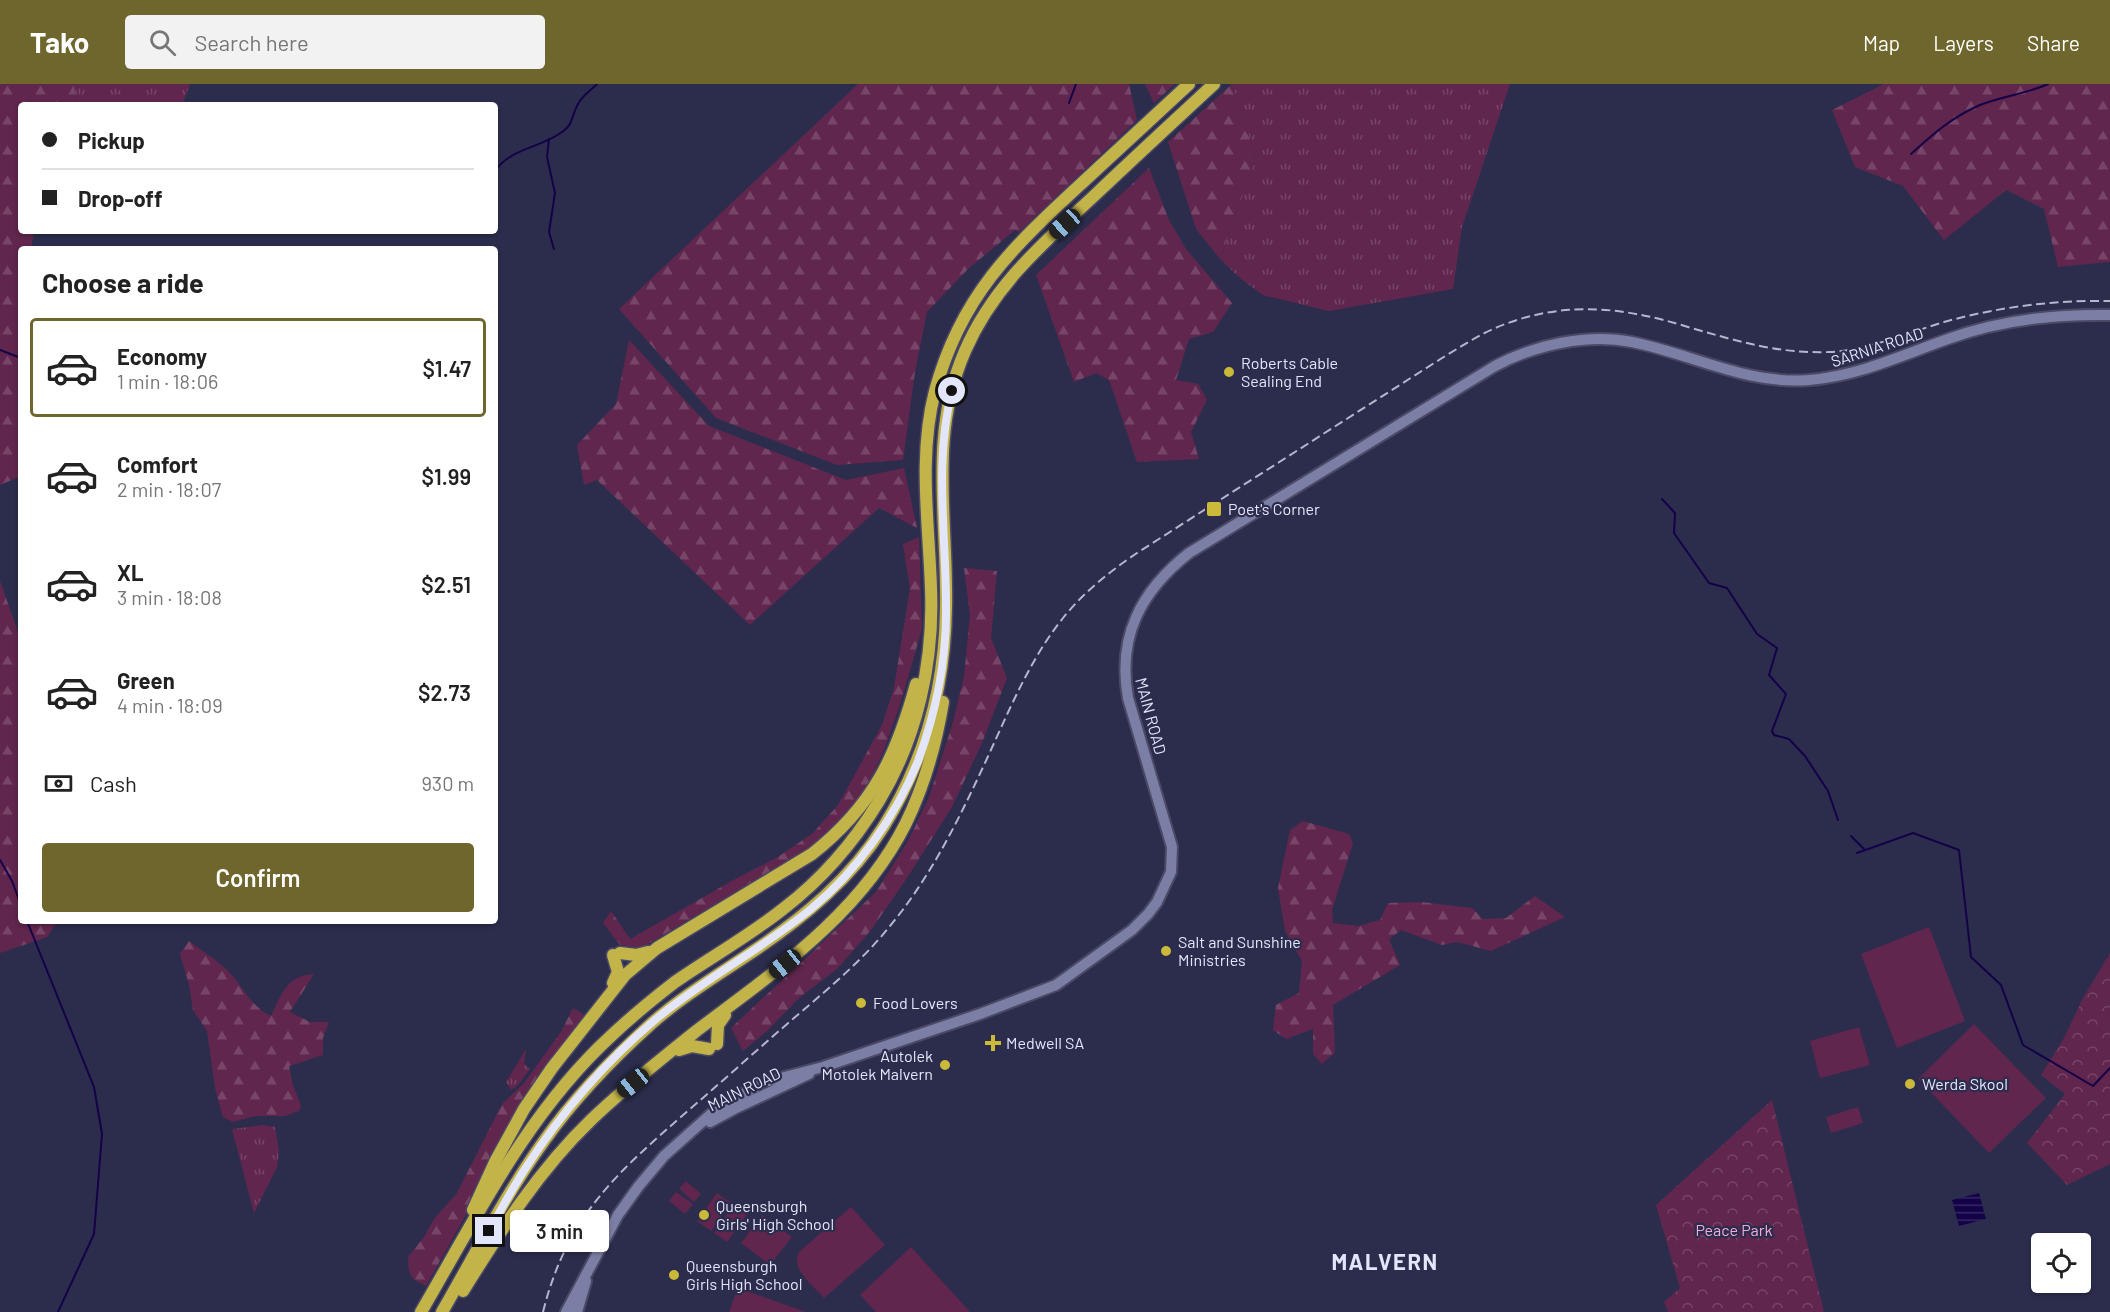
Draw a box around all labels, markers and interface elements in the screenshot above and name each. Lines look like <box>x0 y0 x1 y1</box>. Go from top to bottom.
search box <box>125 15 545 69</box>
text: Tako <box>30 25 89 59</box>
icon: search <box>146 26 179 59</box>
text: Search here <box>194 29 309 55</box>
text: Map <box>1863 30 1900 55</box>
text: Layers <box>1933 30 1994 55</box>
text: Share <box>2027 30 2080 55</box>
text: Pickup <box>78 127 145 153</box>
text: Drop-off <box>78 185 162 211</box>
car <box>1046 205 1084 243</box>
text: Choose a ride <box>42 266 204 298</box>
street label: SARNIA ROAD <box>1828 323 1925 370</box>
icon: car <box>45 341 99 395</box>
text: Economy <box>117 343 207 369</box>
place label: Roberts Cable Sealing End <box>1241 353 1338 390</box>
text: $1.47 <box>422 355 471 381</box>
marker: Roberts Cable Sealing End <box>1222 365 1236 379</box>
text: 1 min · 18:06 <box>117 369 218 393</box>
route start <box>938 377 965 404</box>
icon: car <box>45 449 99 503</box>
text: Comfort <box>117 451 198 477</box>
text: $1.99 <box>422 463 471 489</box>
text: 2 min · 18:07 <box>117 477 221 501</box>
place label: Poet's Corner <box>1228 499 1320 518</box>
marker: Poet's Corner <box>1205 500 1223 518</box>
icon: car <box>45 557 99 611</box>
text: XL <box>117 559 143 585</box>
text: $2.51 <box>421 571 471 597</box>
text: 3 min · 18:08 <box>117 585 222 609</box>
icon: car <box>45 665 99 719</box>
text: Green <box>117 667 175 693</box>
street label: MAIN ROAD <box>1132 675 1171 756</box>
text: $2.73 <box>418 679 471 705</box>
text: 4 min · 18:09 <box>117 693 223 717</box>
icon: cash <box>42 767 75 800</box>
text: Cash <box>90 770 137 796</box>
text: 930 m <box>421 771 474 795</box>
button: Confirm <box>42 843 474 912</box>
place label: Salt and Sunshine Ministries <box>1178 932 1301 969</box>
marker: Salt and Sunshine Ministries <box>1159 944 1173 958</box>
car <box>765 946 805 982</box>
place label: Food Lovers <box>873 993 958 1012</box>
marker: Food Lovers <box>854 996 868 1010</box>
place label: Medwell SA <box>1006 1033 1084 1052</box>
marker: Medwell SA <box>984 1034 1002 1052</box>
place label: Autolek Motolek Malvern <box>822 1046 933 1083</box>
marker: Autolek Motolek Malvern <box>938 1058 952 1072</box>
street label: MAIN ROAD <box>704 1063 783 1114</box>
car <box>613 1065 653 1101</box>
place label: Werda Skool <box>1922 1074 2008 1093</box>
marker: Werda Skool <box>1903 1077 1917 1091</box>
place label: Queensburgh Girls' High School <box>716 1196 834 1233</box>
marker: Queensburgh Girls' High School <box>697 1208 711 1222</box>
callout: 3 min <box>510 1210 609 1252</box>
route end <box>475 1217 502 1244</box>
text: 3 min <box>536 1219 583 1243</box>
park label: Peace Park <box>1695 1220 1773 1239</box>
map controls <box>2031 1233 2091 1293</box>
button: locate <box>2031 1233 2091 1293</box>
district label: MALVERN <box>1331 1248 1439 1274</box>
place label: Queensburgh Girls High School <box>686 1256 803 1293</box>
marker: Queensburgh Girls High School <box>667 1268 681 1282</box>

